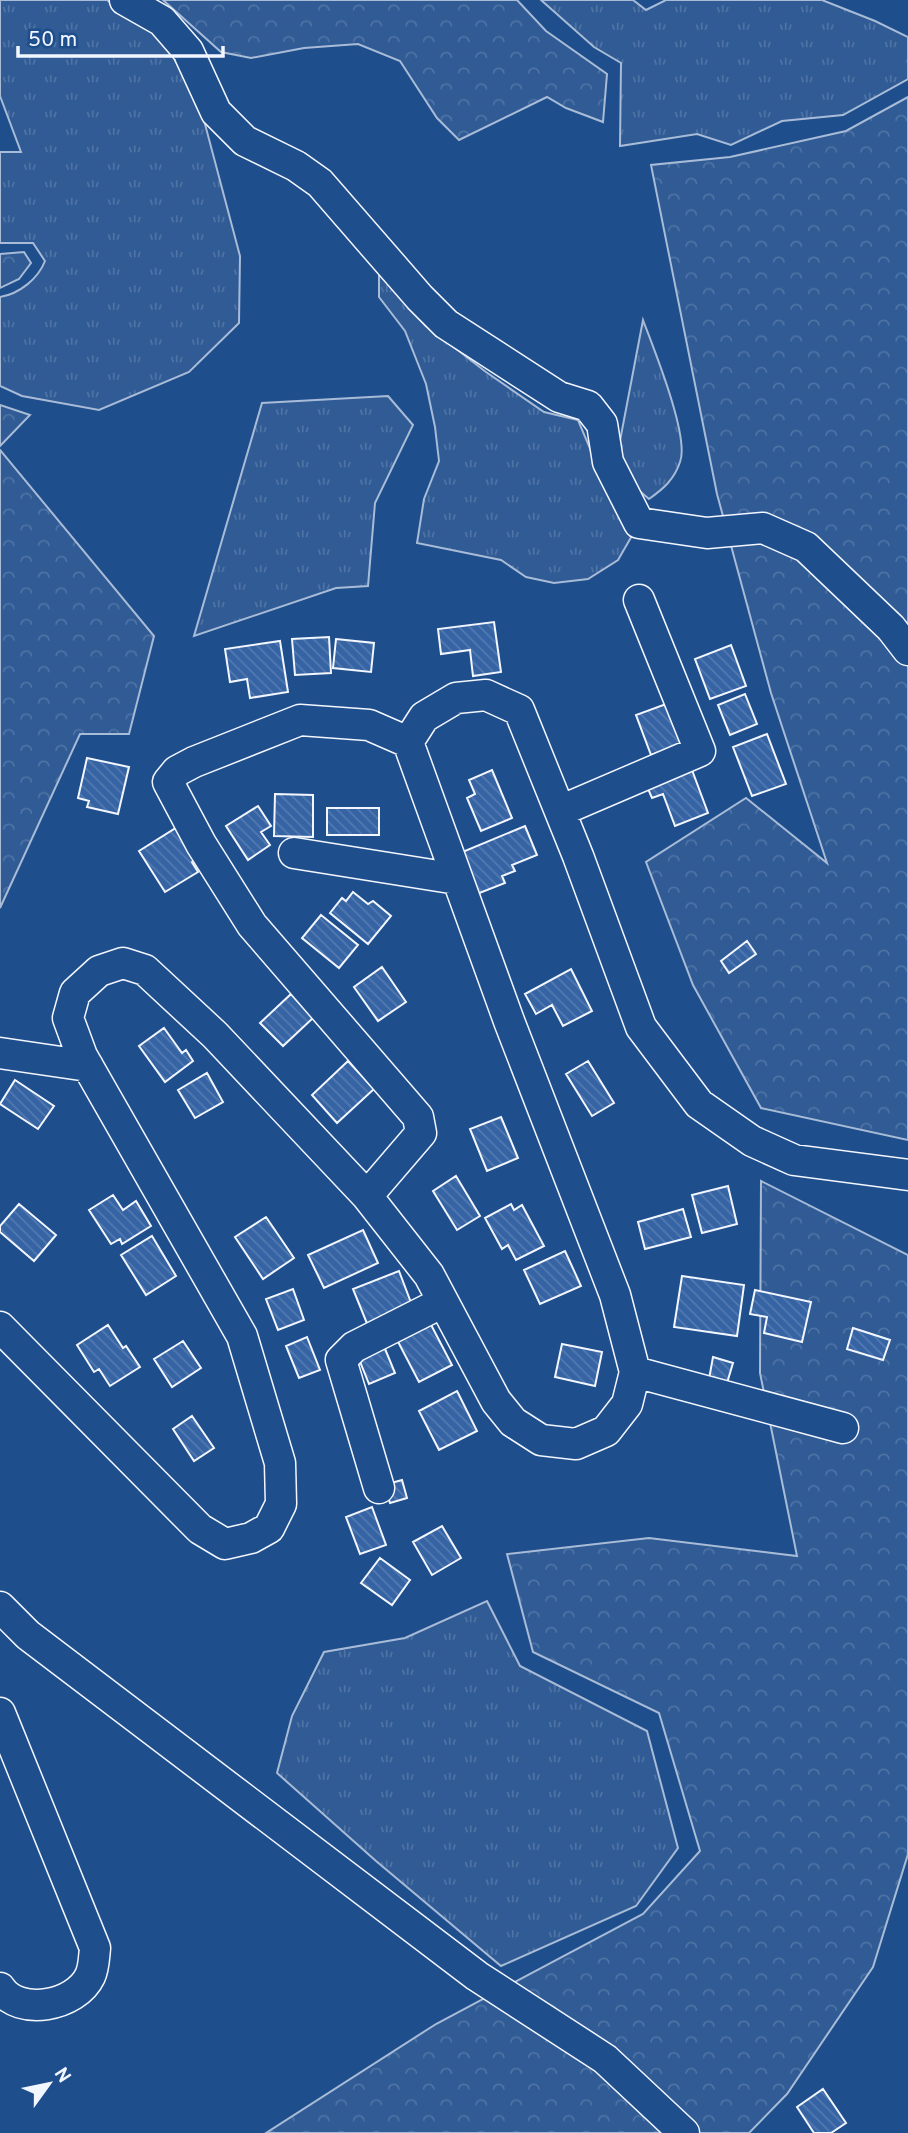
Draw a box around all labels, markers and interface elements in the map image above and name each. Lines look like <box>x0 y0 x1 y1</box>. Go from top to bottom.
scale bar <box>18 14 222 58</box>
text: 50 m <box>28 27 77 54</box>
north arrow <box>14 2049 84 2119</box>
text: N <box>48 2064 75 2088</box>

